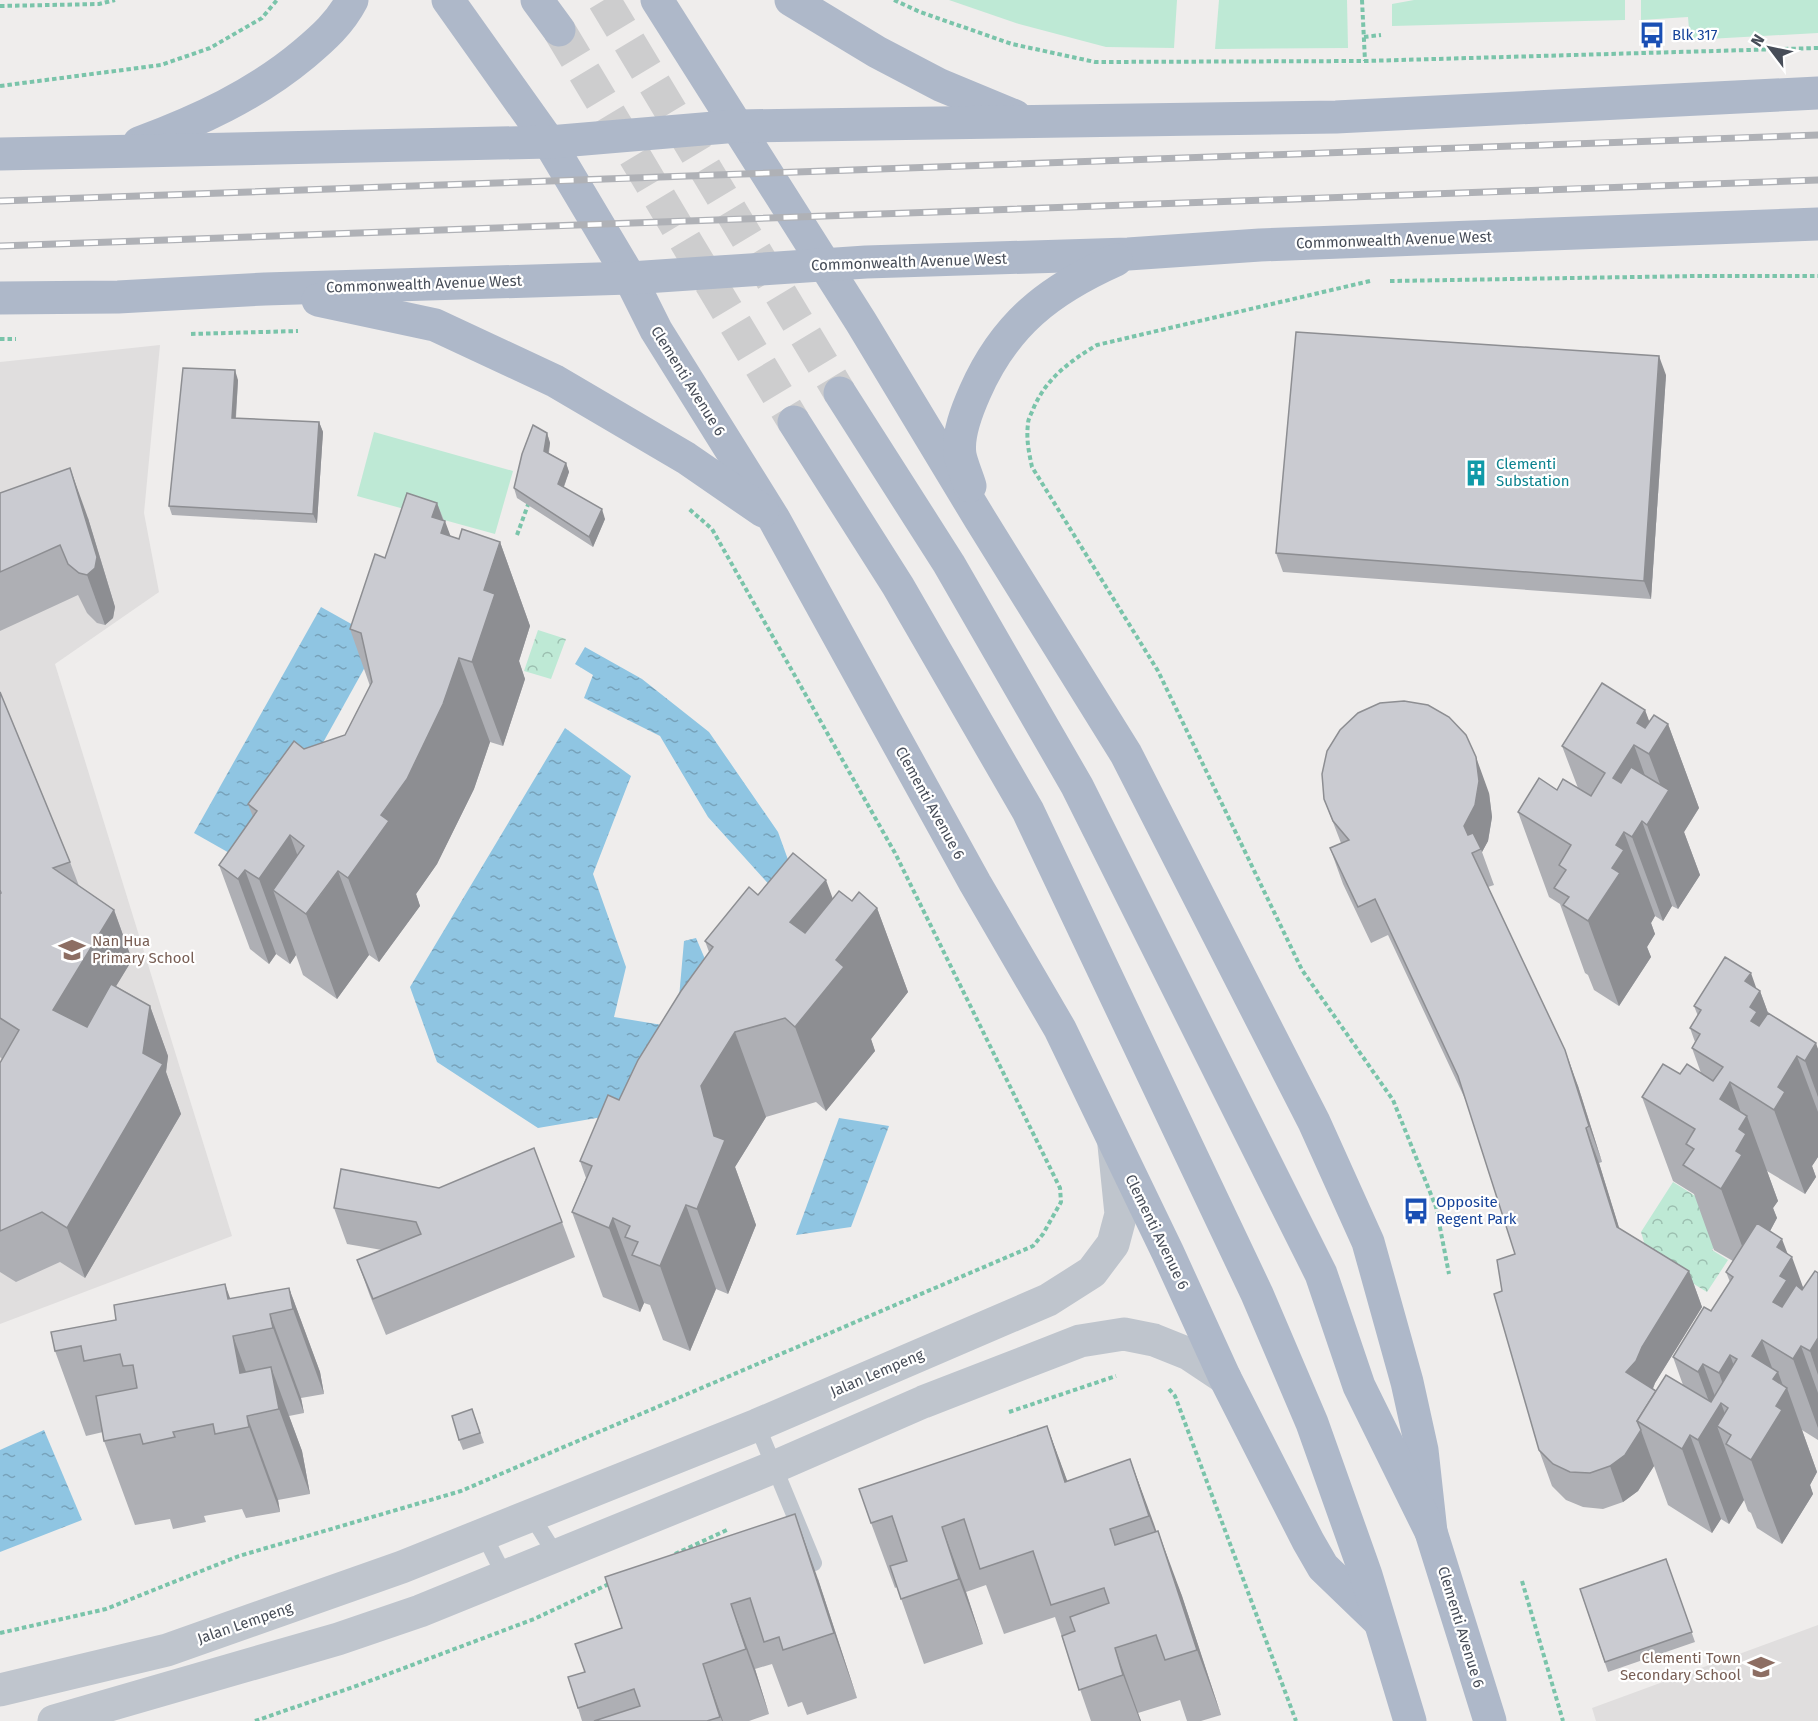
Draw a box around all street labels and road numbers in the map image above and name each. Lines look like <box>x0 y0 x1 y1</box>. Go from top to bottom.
street label: Commonwealth Avenue West <box>1296 228 1493 252</box>
street label: Commonwealth Avenue West <box>811 250 1008 274</box>
street label: Commonwealth Avenue West <box>326 272 523 296</box>
street label: Clementi Avenue 6 <box>647 323 729 439</box>
street label: Clementi Avenue 6 <box>892 744 968 862</box>
street label: Clementi Avenue 6 <box>1121 1171 1193 1293</box>
street label: Jalan Lempeng <box>828 1345 927 1401</box>
street label: Clementi Avenue 6 <box>1434 1564 1488 1690</box>
street label: Jalan Lempeng <box>195 1598 295 1648</box>

